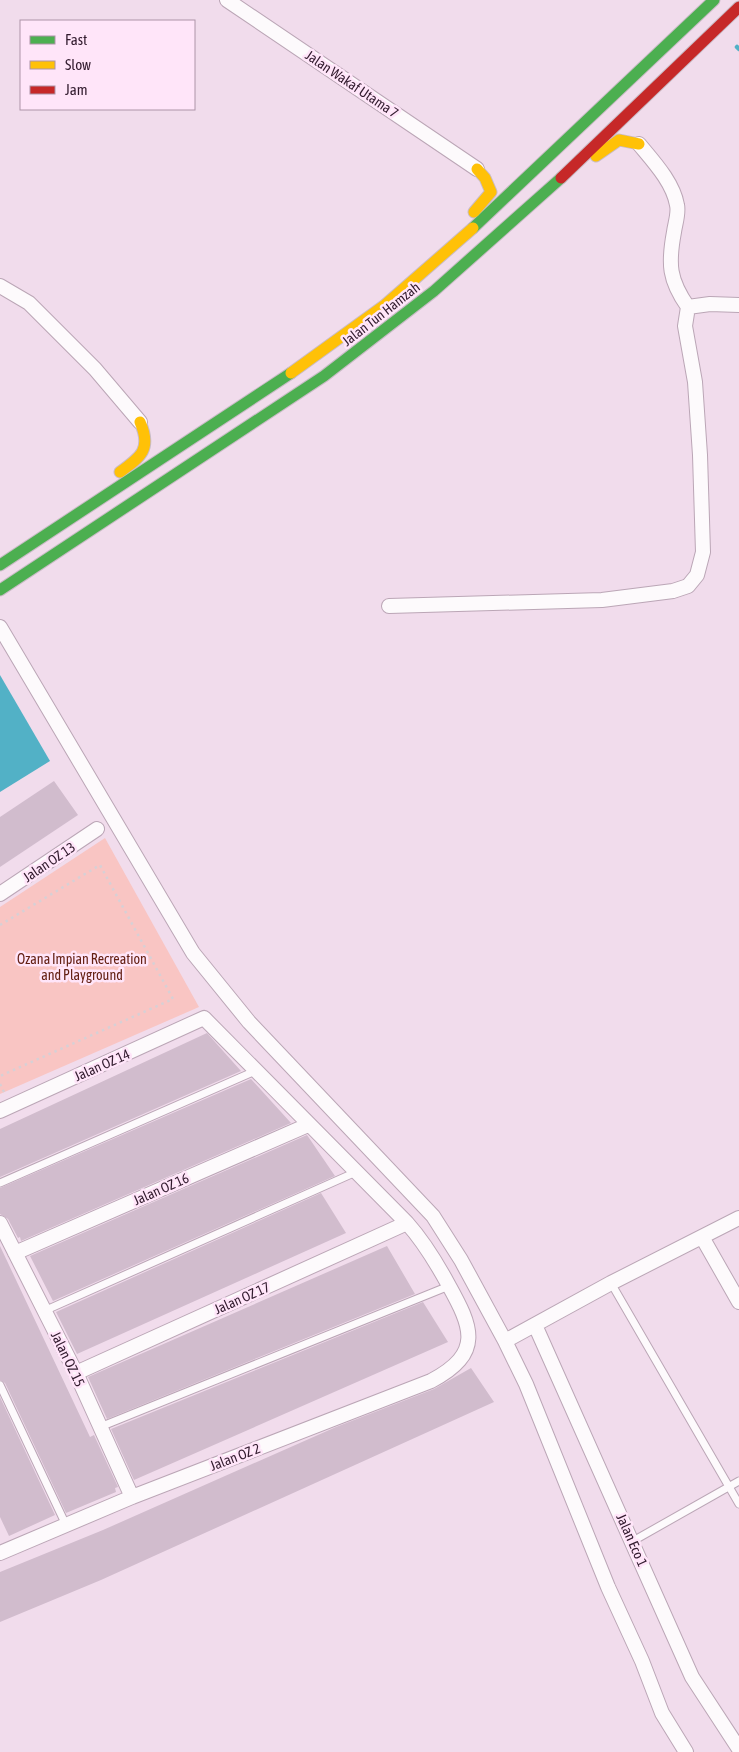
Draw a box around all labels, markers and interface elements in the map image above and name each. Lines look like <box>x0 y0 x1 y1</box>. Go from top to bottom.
legend <box>20 20 195 110</box>
text: Fast <box>65 31 87 48</box>
street label: Jalan Wakaf Utama 7 <box>303 47 401 121</box>
text: Slow <box>65 56 91 73</box>
text: Jam <box>65 81 88 98</box>
street label: Jalan Tun Hamzah <box>339 279 423 349</box>
street label: Jalan OZ 13 <box>20 839 78 885</box>
park label: Ozana Impian Recreation and Playground <box>17 951 147 983</box>
street label: Jalan OZ 14 <box>72 1045 133 1084</box>
street label: Jalan OZ 16 <box>131 1169 192 1208</box>
street label: Jalan OZ 17 <box>212 1279 272 1317</box>
street label: Jalan OZ 15 <box>48 1329 88 1389</box>
street label: Jalan OZ 2 <box>208 1440 262 1474</box>
street label: Jalan Eco 1 <box>613 1511 651 1569</box>

